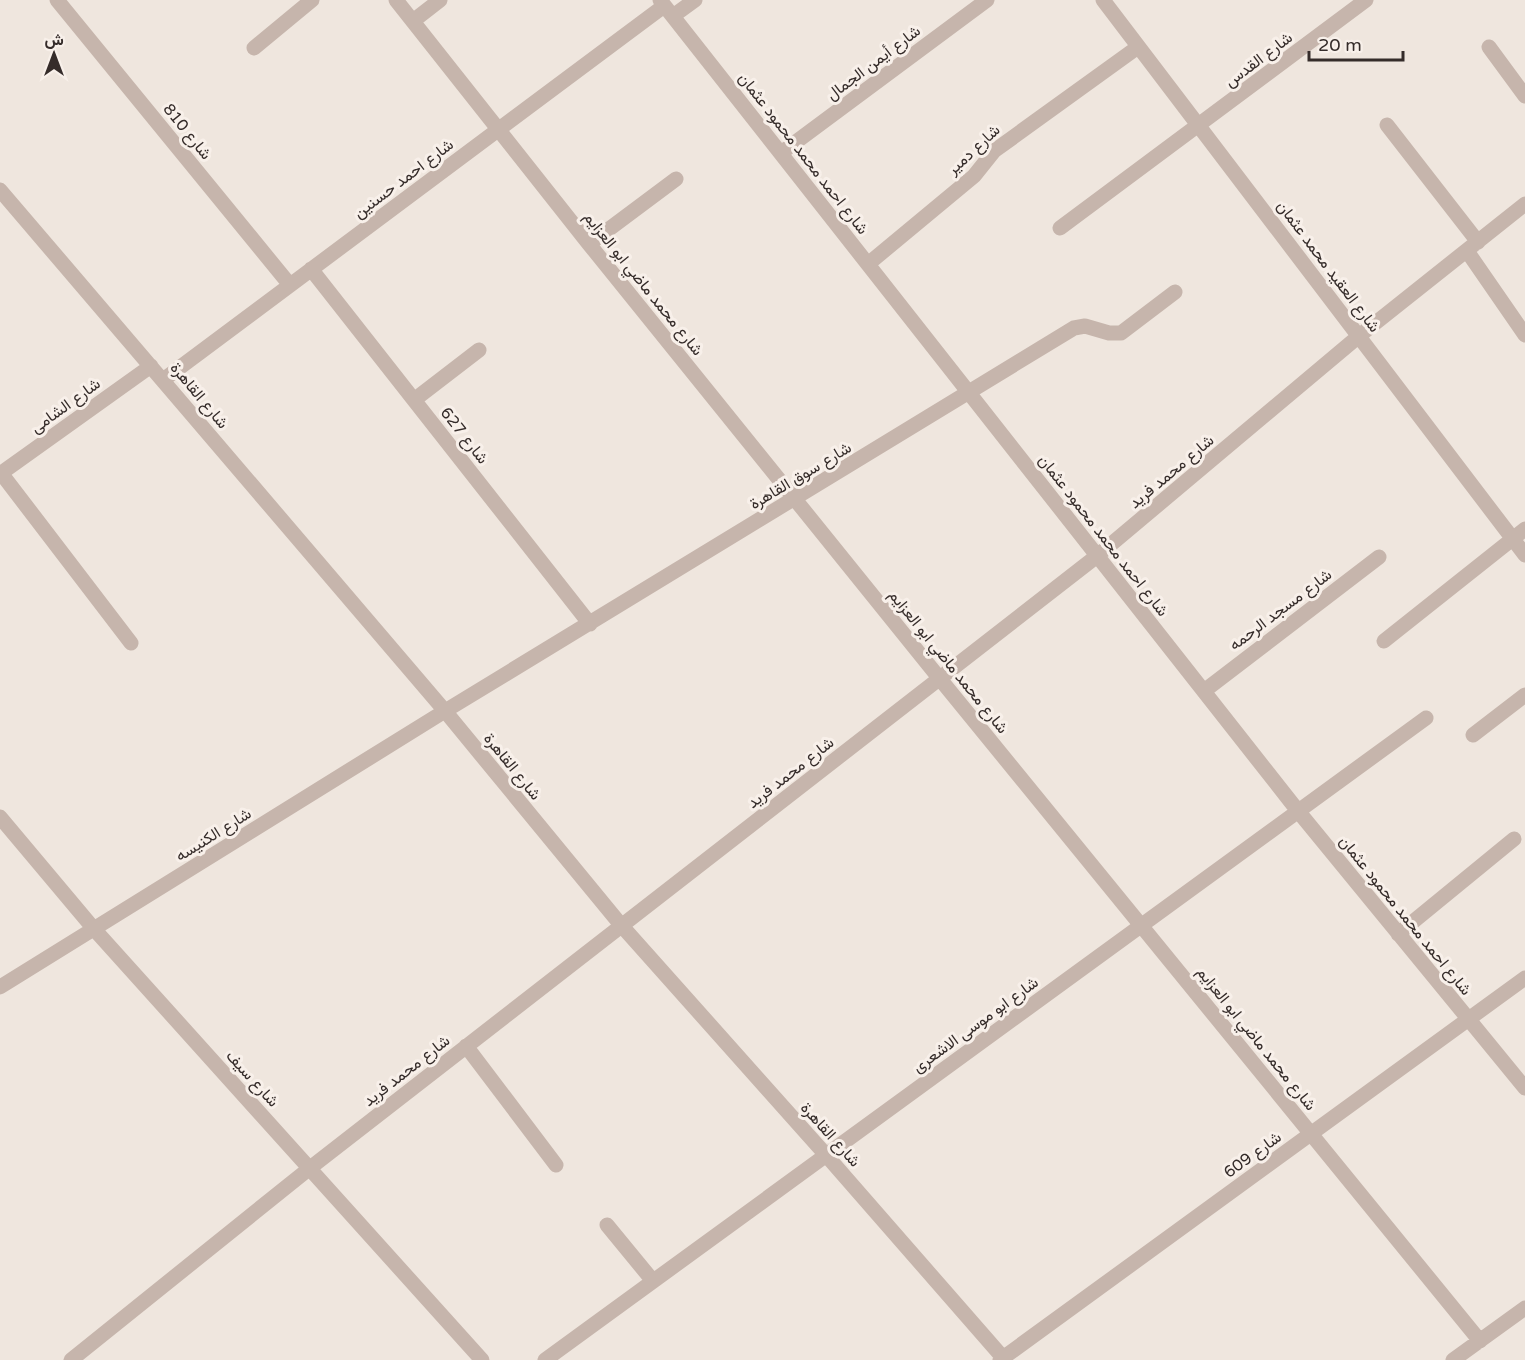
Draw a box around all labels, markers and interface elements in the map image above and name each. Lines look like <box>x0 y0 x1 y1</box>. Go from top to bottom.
street label: شارع أيمن الجمال <box>823 21 925 106</box>
north arrow <box>24 24 84 84</box>
scale bar <box>1309 24 1404 62</box>
street label: شارع القدس <box>1221 28 1297 93</box>
text: ش <box>44 30 64 50</box>
text: 20 m <box>1318 34 1362 56</box>
street label: شارع احمد محمد محمود عثمان <box>733 69 873 239</box>
street label: شارع 810 <box>158 99 216 164</box>
street label: شارع دمير <box>942 120 1005 181</box>
street label: شارع احمد حسنين <box>350 135 458 224</box>
street label: شارع العقيد محمد عثمان <box>1271 197 1384 337</box>
street label: شارع محمد ماضي ابو العزايم <box>577 208 707 362</box>
street label: شارع القاهرة <box>165 358 233 433</box>
street label: شارع الشامى <box>27 374 105 439</box>
street label: شارع 627 <box>435 403 493 469</box>
street label: شارع محمد فريد <box>1125 430 1219 514</box>
street label: شارع سوق القاهرة <box>746 438 856 515</box>
street label: شارع احمد محمد محمود عثمان <box>1033 451 1173 621</box>
street label: شارع مسجد الرحمه <box>1225 565 1336 656</box>
street label: شارع محمد ماضي ابو العزايم <box>882 586 1012 740</box>
street label: شارع القاهرة <box>478 729 545 805</box>
street label: شارع محمد فريد <box>743 733 839 814</box>
street label: شارع الكنيسه <box>172 804 256 867</box>
street label: شارع احمد محمد محمود عثمان <box>1334 832 1476 1000</box>
street label: شارع محمد ماضي ابو العزايم <box>1190 963 1320 1117</box>
street label: شارع ابو موسى الاشعرى <box>909 972 1043 1078</box>
street label: شارع محمد فريد <box>359 1031 455 1112</box>
street label: شارع سيف <box>221 1046 283 1112</box>
street label: شارع القاهرة <box>795 1098 865 1172</box>
street label: شارع 609 <box>1220 1127 1286 1183</box>

